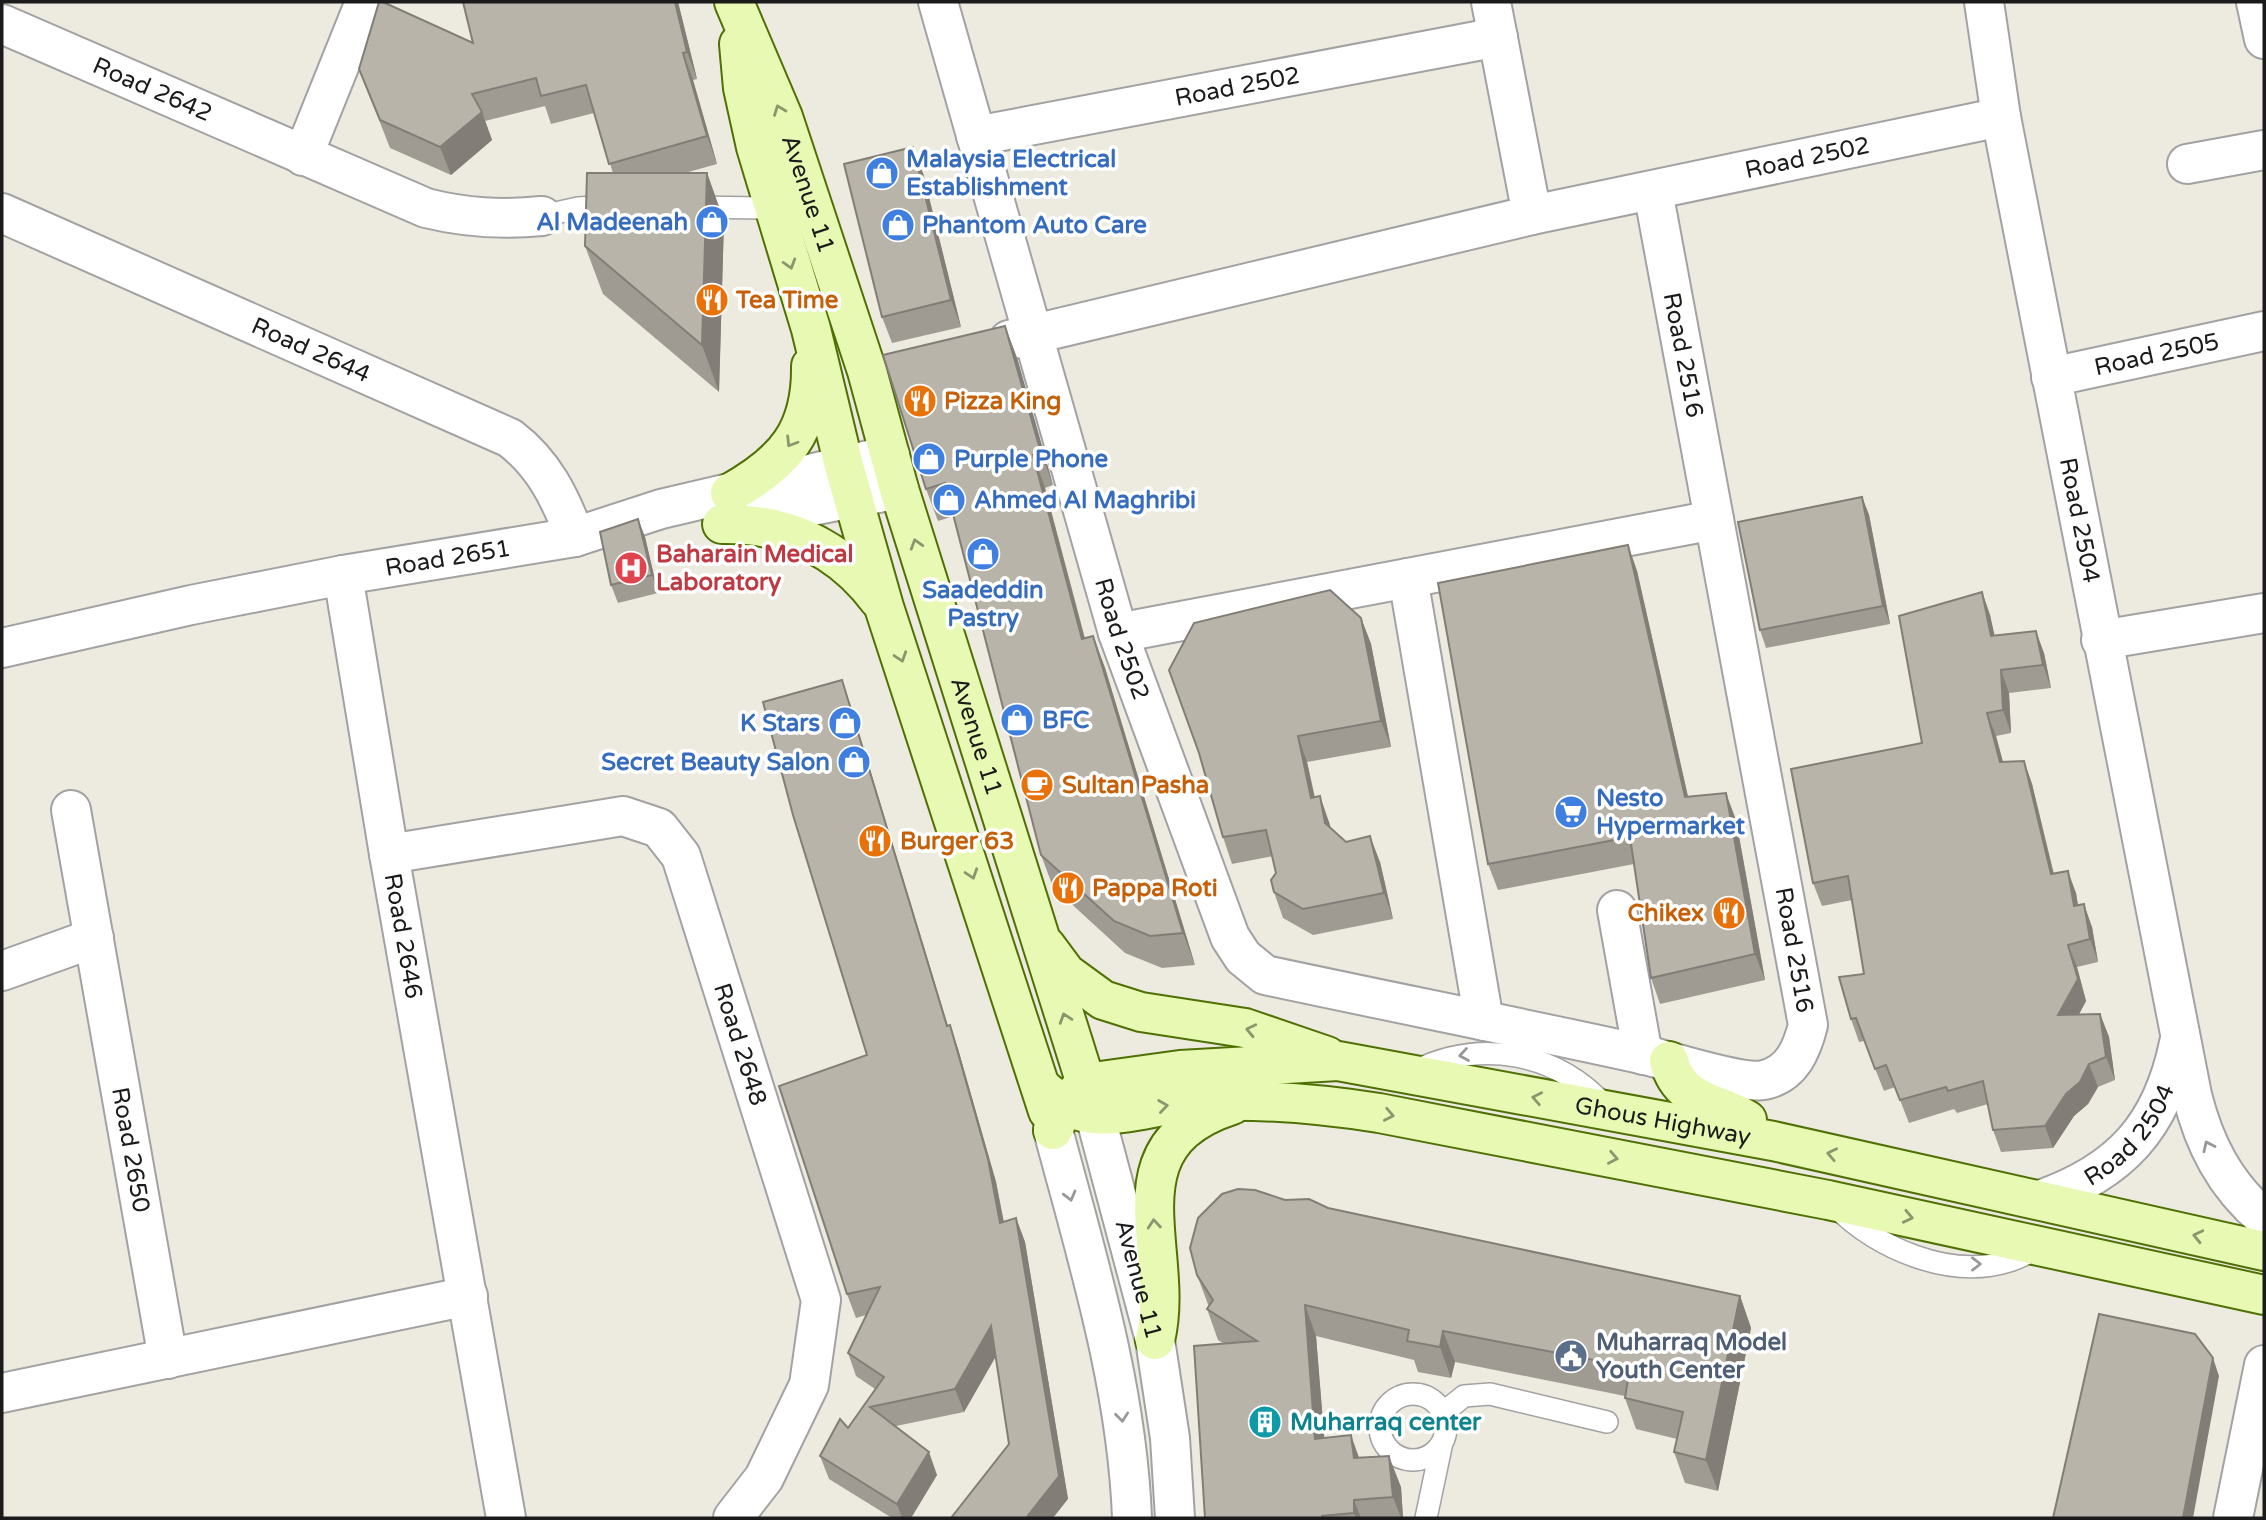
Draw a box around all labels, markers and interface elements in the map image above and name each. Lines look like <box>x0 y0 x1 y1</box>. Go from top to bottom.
street label: Road 2642 <box>88 51 216 128</box>
street label: Road 2502 <box>1172 60 1302 113</box>
one-way arrow <box>774 104 788 116</box>
street label: Road 2502 <box>1742 130 1872 185</box>
street label: Avenue 11 <box>775 131 841 257</box>
place label: Malaysia Electrical Establishment <box>906 145 1116 202</box>
shop icon: Malaysia Electrical Establishment <box>863 154 901 192</box>
shop icon: Al Madeenah <box>693 203 731 241</box>
shop icon: Phantom Auto Care <box>879 206 917 244</box>
place label: Al Madeenah <box>536 208 688 237</box>
place label: Phantom Auto Care <box>922 211 1147 240</box>
one-way arrow <box>782 258 797 270</box>
restaurant icon: Tea Time <box>693 281 731 319</box>
place label: Tea Time <box>735 286 839 315</box>
street label: Road 2516 <box>1657 290 1709 420</box>
street label: Road 2644 <box>247 311 375 389</box>
street label: Road 2505 <box>2091 327 2222 382</box>
restaurant icon: Pizza King <box>901 382 939 420</box>
place label: Pizza King <box>944 387 1061 416</box>
one-way arrow <box>786 434 799 447</box>
shop icon: Purple Phone <box>910 440 948 478</box>
place label: Purple Phone <box>954 445 1109 474</box>
street label: Road 2504 <box>2053 455 2106 585</box>
shop icon: Ahmed Al Maghribi <box>930 481 968 519</box>
place label: Ahmed Al Maghribi <box>974 486 1196 515</box>
street label: Road 2651 <box>383 533 513 582</box>
shop icon: Saadeddin Pastry <box>964 535 1002 573</box>
one-way arrow <box>909 538 924 550</box>
place label: Baharain Medical Laboratory <box>656 540 854 597</box>
hospital icon: Baharain Medical Laboratory <box>612 549 650 587</box>
street label: Road 2502 <box>1089 575 1156 704</box>
place label: Saadeddin Pastry <box>922 576 1044 633</box>
one-way arrow <box>893 651 907 663</box>
street label: Avenue 11 <box>945 674 1009 799</box>
shop icon: BFC <box>998 701 1036 739</box>
shop icon: K Stars <box>826 704 864 742</box>
place label: BFC <box>1042 706 1090 735</box>
place label: K Stars <box>740 709 820 738</box>
shop icon: Secret Beauty Salon <box>835 743 873 781</box>
place label: Secret Beauty Salon <box>601 748 830 777</box>
cafe icon: Sultan Pasha <box>1018 766 1056 804</box>
place label: Sultan Pasha <box>1062 771 1209 800</box>
place label: Nesto Hypermarket <box>1596 784 1746 841</box>
supermarket icon: Nesto Hypermarket <box>1552 793 1590 831</box>
restaurant icon: Burger 63 <box>856 822 894 860</box>
place label: Burger 63 <box>900 827 1014 856</box>
one-way arrow <box>963 867 978 879</box>
restaurant icon: Pappa Roti <box>1049 869 1087 907</box>
street label: Road 2646 <box>378 871 429 1001</box>
place label: Pappa Roti <box>1092 874 1218 903</box>
street label: Road 2516 <box>1769 885 1819 1015</box>
restaurant icon: Chikex <box>1710 894 1748 932</box>
place label: Chikex <box>1627 899 1704 928</box>
street label: Road 2648 <box>707 979 773 1109</box>
one-way arrow <box>1058 1012 1073 1024</box>
one-way arrow <box>1245 1024 1257 1038</box>
one-way arrow <box>1458 1047 1470 1062</box>
street label: Road 2504 <box>2079 1080 2181 1192</box>
street label: Road 2650 <box>106 1085 156 1215</box>
street label: Ghous Highway <box>1573 1090 1753 1151</box>
one-way arrow <box>1531 1091 1543 1106</box>
one-way arrow <box>1157 1098 1169 1113</box>
one-way arrow <box>1383 1107 1395 1122</box>
one-way arrow <box>2202 1141 2216 1153</box>
one-way arrow <box>1826 1148 1838 1163</box>
one-way arrow <box>1607 1150 1619 1165</box>
one-way arrow <box>1062 1190 1076 1202</box>
one-way arrow <box>1902 1209 1914 1224</box>
street label: Avenue 11 <box>1109 1216 1169 1342</box>
one-way arrow <box>1147 1218 1162 1229</box>
one-way arrow <box>2192 1229 2204 1244</box>
one-way arrow <box>1971 1256 1982 1272</box>
place label: Muharraq Model Youth Center <box>1596 1328 1787 1385</box>
public building icon: Muharraq Model Youth Center <box>1552 1337 1590 1375</box>
building icon: Muharraq center <box>1246 1403 1284 1441</box>
place label: Muharraq center <box>1290 1408 1482 1437</box>
one-way arrow <box>1114 1411 1129 1423</box>

